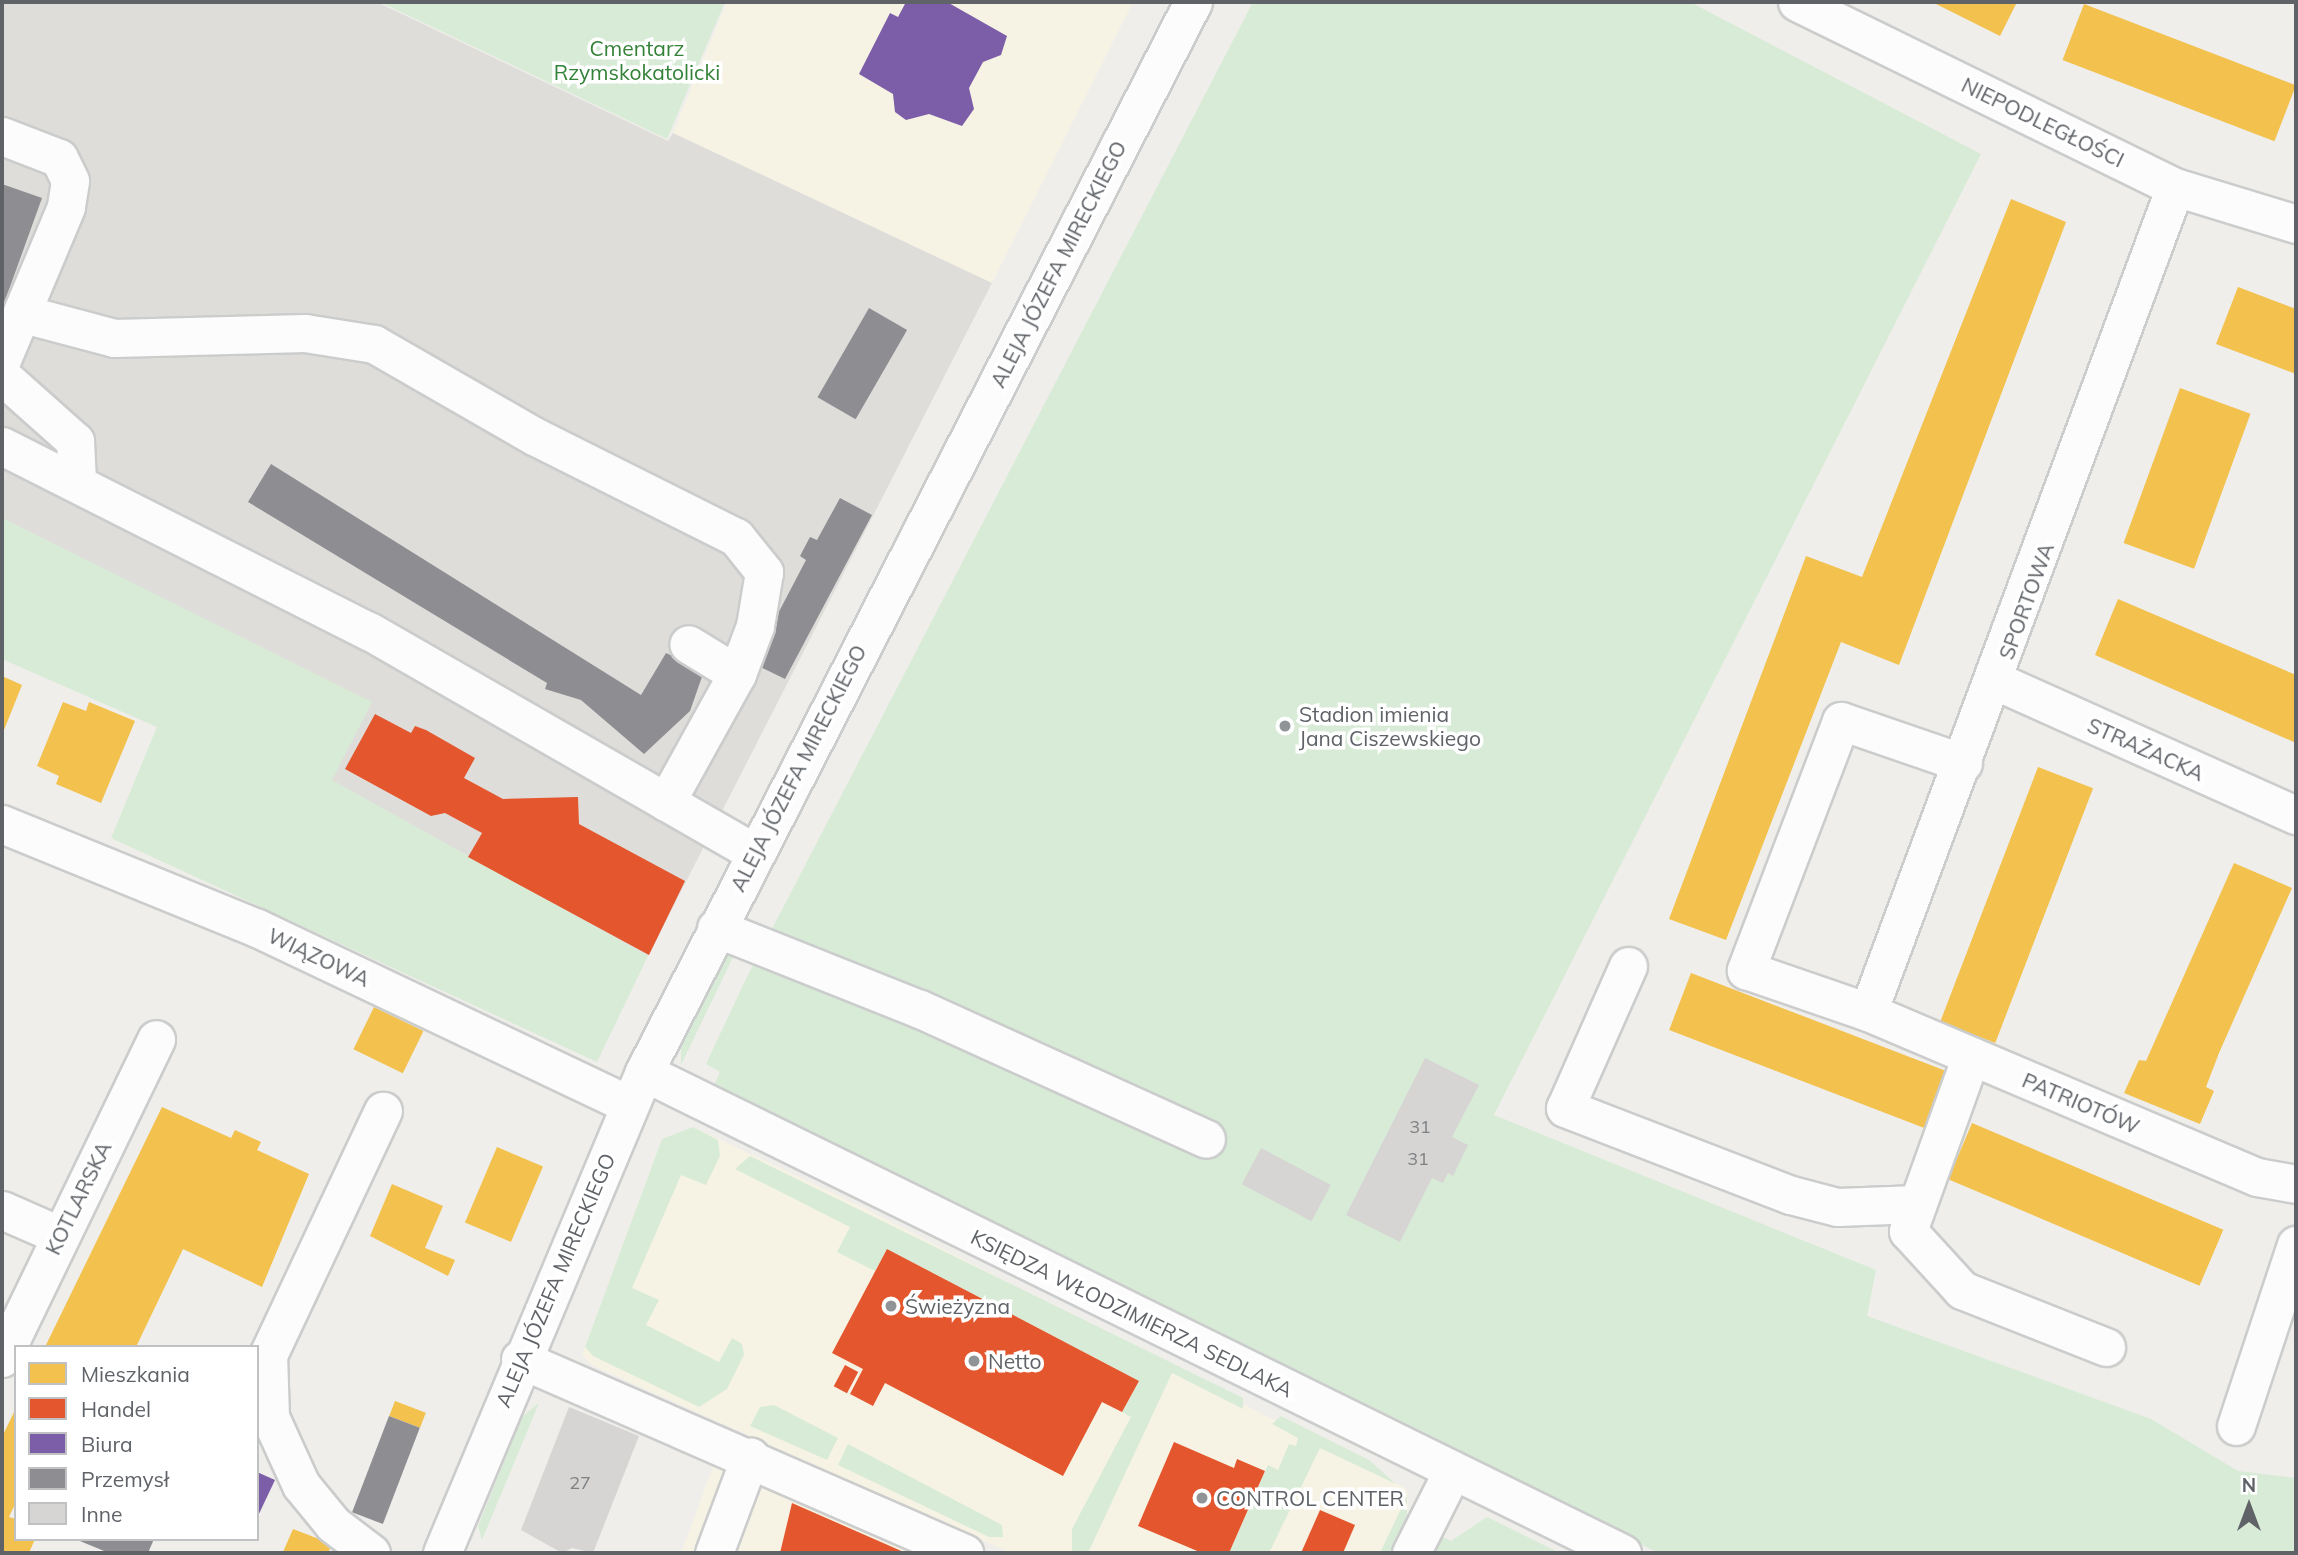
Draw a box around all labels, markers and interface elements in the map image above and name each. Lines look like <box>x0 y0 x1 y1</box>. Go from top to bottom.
park label: Cmentarz Rzymskokatolicki <box>554 35 720 85</box>
street label: NIEPODLEGŁOŚCI <box>1958 72 2128 172</box>
street label: ALEJA JÓZEFA MIRECKIEGO <box>985 136 1131 392</box>
street label: SPORTOWA <box>1993 539 2059 663</box>
street label: ALEJA JÓZEFA MIRECKIEGO <box>725 640 871 896</box>
place label: Stadion imienia Jana Ciszewskiego <box>1299 701 1481 751</box>
street label: STRAŻACKA <box>2084 712 2208 786</box>
marker: Stadion imienia Jana Ciszewskiego <box>1277 718 1293 734</box>
street label: WIĄZOWA <box>264 922 374 992</box>
street label: PATRIOTÓW <box>2019 1067 2143 1139</box>
house number: 31 <box>1409 1116 1431 1138</box>
street label: KOTLARSKA <box>40 1137 116 1259</box>
house number: 31 <box>1407 1148 1429 1170</box>
street label: ALEJA JÓZEFA MIRECKIEGO <box>490 1149 620 1411</box>
street label: KSIĘDZA WŁODZIMIERZA SEDLAKA <box>967 1224 1297 1402</box>
place label: Świeżyzna <box>905 1293 1010 1319</box>
marker: Świeżyzna <box>883 1298 899 1314</box>
legend <box>14 1345 259 1541</box>
place label: Netto <box>988 1348 1041 1374</box>
marker: Netto <box>966 1353 982 1369</box>
text: Mieszkania <box>81 1361 190 1387</box>
text: Handel <box>81 1396 151 1422</box>
text: Biura <box>81 1431 133 1457</box>
text: Przemysł <box>81 1466 169 1492</box>
north arrow <box>2214 1471 2284 1541</box>
house number: 27 <box>569 1472 591 1494</box>
text: N <box>2242 1473 2256 1497</box>
place label: CONTROL CENTER <box>1216 1485 1404 1511</box>
marker: CONTROL CENTER <box>1194 1490 1210 1506</box>
text: Inne <box>81 1501 122 1527</box>

